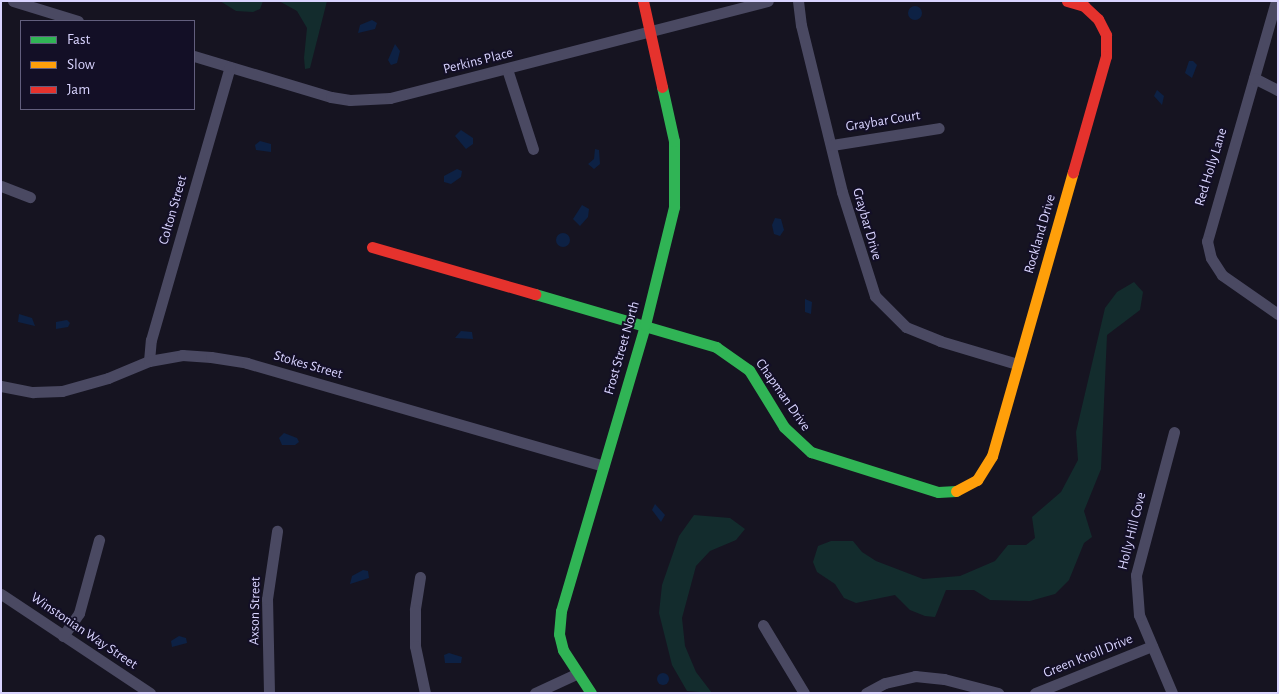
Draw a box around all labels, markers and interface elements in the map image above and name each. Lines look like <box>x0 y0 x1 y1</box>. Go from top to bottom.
legend <box>20 20 195 110</box>
text: Fast <box>67 32 90 47</box>
street label: Perkins Place <box>441 44 515 78</box>
text: Slow <box>67 57 95 72</box>
text: Jam <box>67 82 90 97</box>
street label: Graybar Court <box>845 107 921 135</box>
street label: Red Holly Lane <box>1191 126 1231 208</box>
street label: Colton Street <box>155 174 191 246</box>
street label: Graybar Drive <box>849 186 885 262</box>
street label: Rockland Drive <box>1021 192 1059 276</box>
street label: Frost Street North <box>601 299 643 397</box>
street label: Stokes Street <box>272 347 344 383</box>
street label: Chapman Drive <box>752 356 814 434</box>
street label: Holly Hill Cove <box>1114 490 1150 572</box>
street label: Axson Street <box>246 577 264 645</box>
street label: Winstonian Way Street <box>27 589 141 673</box>
street label: Green Knoll Drive <box>1041 630 1135 682</box>

